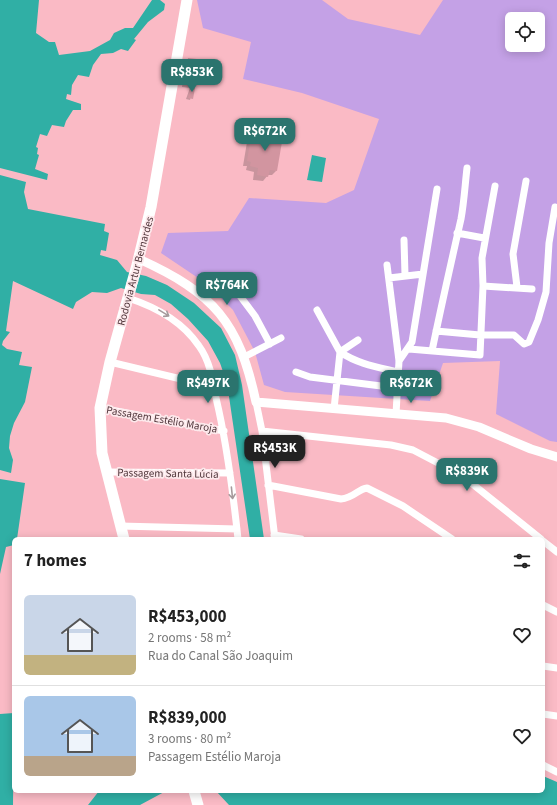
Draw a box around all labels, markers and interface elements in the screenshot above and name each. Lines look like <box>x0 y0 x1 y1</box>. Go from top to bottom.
map controls <box>505 12 545 52</box>
button: locate <box>505 12 545 52</box>
pin: R$853K <box>159 59 225 93</box>
text: R$853K <box>170 63 214 81</box>
pin: R$672K <box>232 118 298 152</box>
text: R$672K <box>243 122 287 140</box>
street label: Rodovia Artur Bernardes <box>114 215 157 327</box>
pin: R$764K <box>194 272 260 306</box>
text: R$764K <box>205 276 249 294</box>
one-way arrow <box>158 309 169 317</box>
pin: R$497K <box>175 370 241 404</box>
pin: R$672K <box>378 370 444 404</box>
text: R$497K <box>186 374 230 392</box>
text: R$672K <box>389 374 433 392</box>
street label: Passagem Estélio Maroja <box>105 402 219 437</box>
pin: R$453K <box>242 435 308 469</box>
text: R$453K <box>253 439 297 457</box>
pin: R$839K <box>434 458 500 492</box>
text: R$839K <box>445 462 489 480</box>
street label: Passagem Santa Lúcia <box>117 465 219 482</box>
one-way arrow <box>229 486 236 499</box>
text: 7 homes <box>24 549 86 573</box>
icon: filters <box>511 550 533 572</box>
text: R$453,000 <box>148 605 226 629</box>
icon: home <box>56 611 104 659</box>
icon: heart <box>511 624 533 646</box>
text: 2 rooms · 58 m² <box>148 629 231 647</box>
text: Rua do Canal São Joaquim <box>148 647 293 665</box>
text: R$839,000 <box>148 706 226 730</box>
icon: home <box>56 712 104 760</box>
icon: heart <box>511 725 533 747</box>
text: 3 rooms · 80 m² <box>148 730 231 748</box>
text: Passagem Estélio Maroja <box>148 748 281 766</box>

